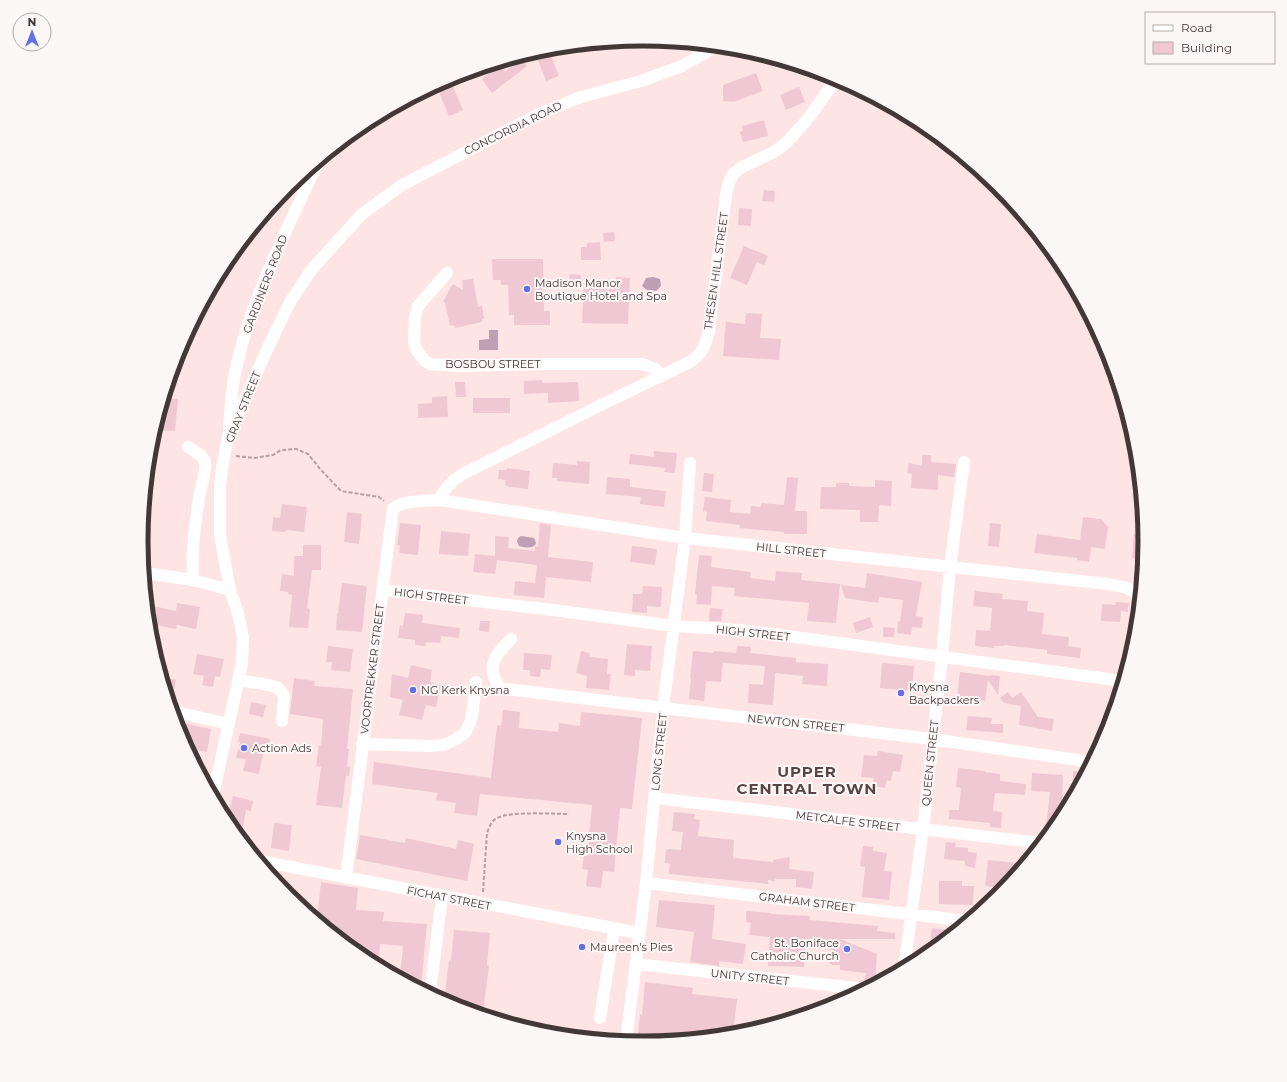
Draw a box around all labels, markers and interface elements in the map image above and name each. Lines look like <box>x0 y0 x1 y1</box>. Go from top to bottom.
north arrow <box>12 12 52 52</box>
legend <box>1145 12 1275 64</box>
text: N <box>28 15 36 29</box>
text: Road <box>1181 20 1212 35</box>
text: Building <box>1181 40 1232 55</box>
street label: CONCORDIA ROAD <box>462 98 564 158</box>
street label: THESEN HILL STREET <box>701 211 731 331</box>
street label: GARDINERS ROAD <box>240 233 290 335</box>
place label: Madison Manor Boutique Hotel and Spa <box>535 276 667 303</box>
marker: Madison Manor Boutique Hotel and Spa <box>522 284 532 294</box>
street label: BOSBOU STREET <box>445 357 541 371</box>
street label: GRAY STREET <box>222 369 264 445</box>
street label: HILL STREET <box>755 539 827 561</box>
street label: HIGH STREET <box>393 585 470 608</box>
street label: VOORTREKKER STREET <box>357 602 387 735</box>
street label: HIGH STREET <box>715 622 791 644</box>
place label: Knysna Backpackers <box>909 680 980 707</box>
place label: NG Kerk Knysna <box>421 683 509 697</box>
marker: NG Kerk Knysna <box>408 685 418 695</box>
marker: Knysna Backpackers <box>896 688 906 698</box>
street label: NEWTON STREET <box>747 711 846 735</box>
street label: LONG STREET <box>648 712 670 791</box>
street label: QUEEN STREET <box>919 719 942 807</box>
place label: Action Ads <box>252 741 312 755</box>
marker: Action Ads <box>239 743 249 753</box>
district label: UPPER CENTRAL TOWN <box>737 762 877 798</box>
street label: METCALFE STREET <box>795 808 902 834</box>
place label: Knysna High School <box>566 829 633 856</box>
marker: Knysna High School <box>553 837 563 847</box>
street label: FICHAT STREET <box>406 883 493 913</box>
street label: GRAHAM STREET <box>758 889 856 915</box>
place label: St. Boniface Catholic Church <box>751 936 839 963</box>
place label: Maureen's Pies <box>590 940 673 954</box>
marker: Maureen's Pies <box>577 942 587 952</box>
marker: St. Boniface Catholic Church <box>842 944 852 954</box>
street label: UNITY STREET <box>710 966 791 988</box>

